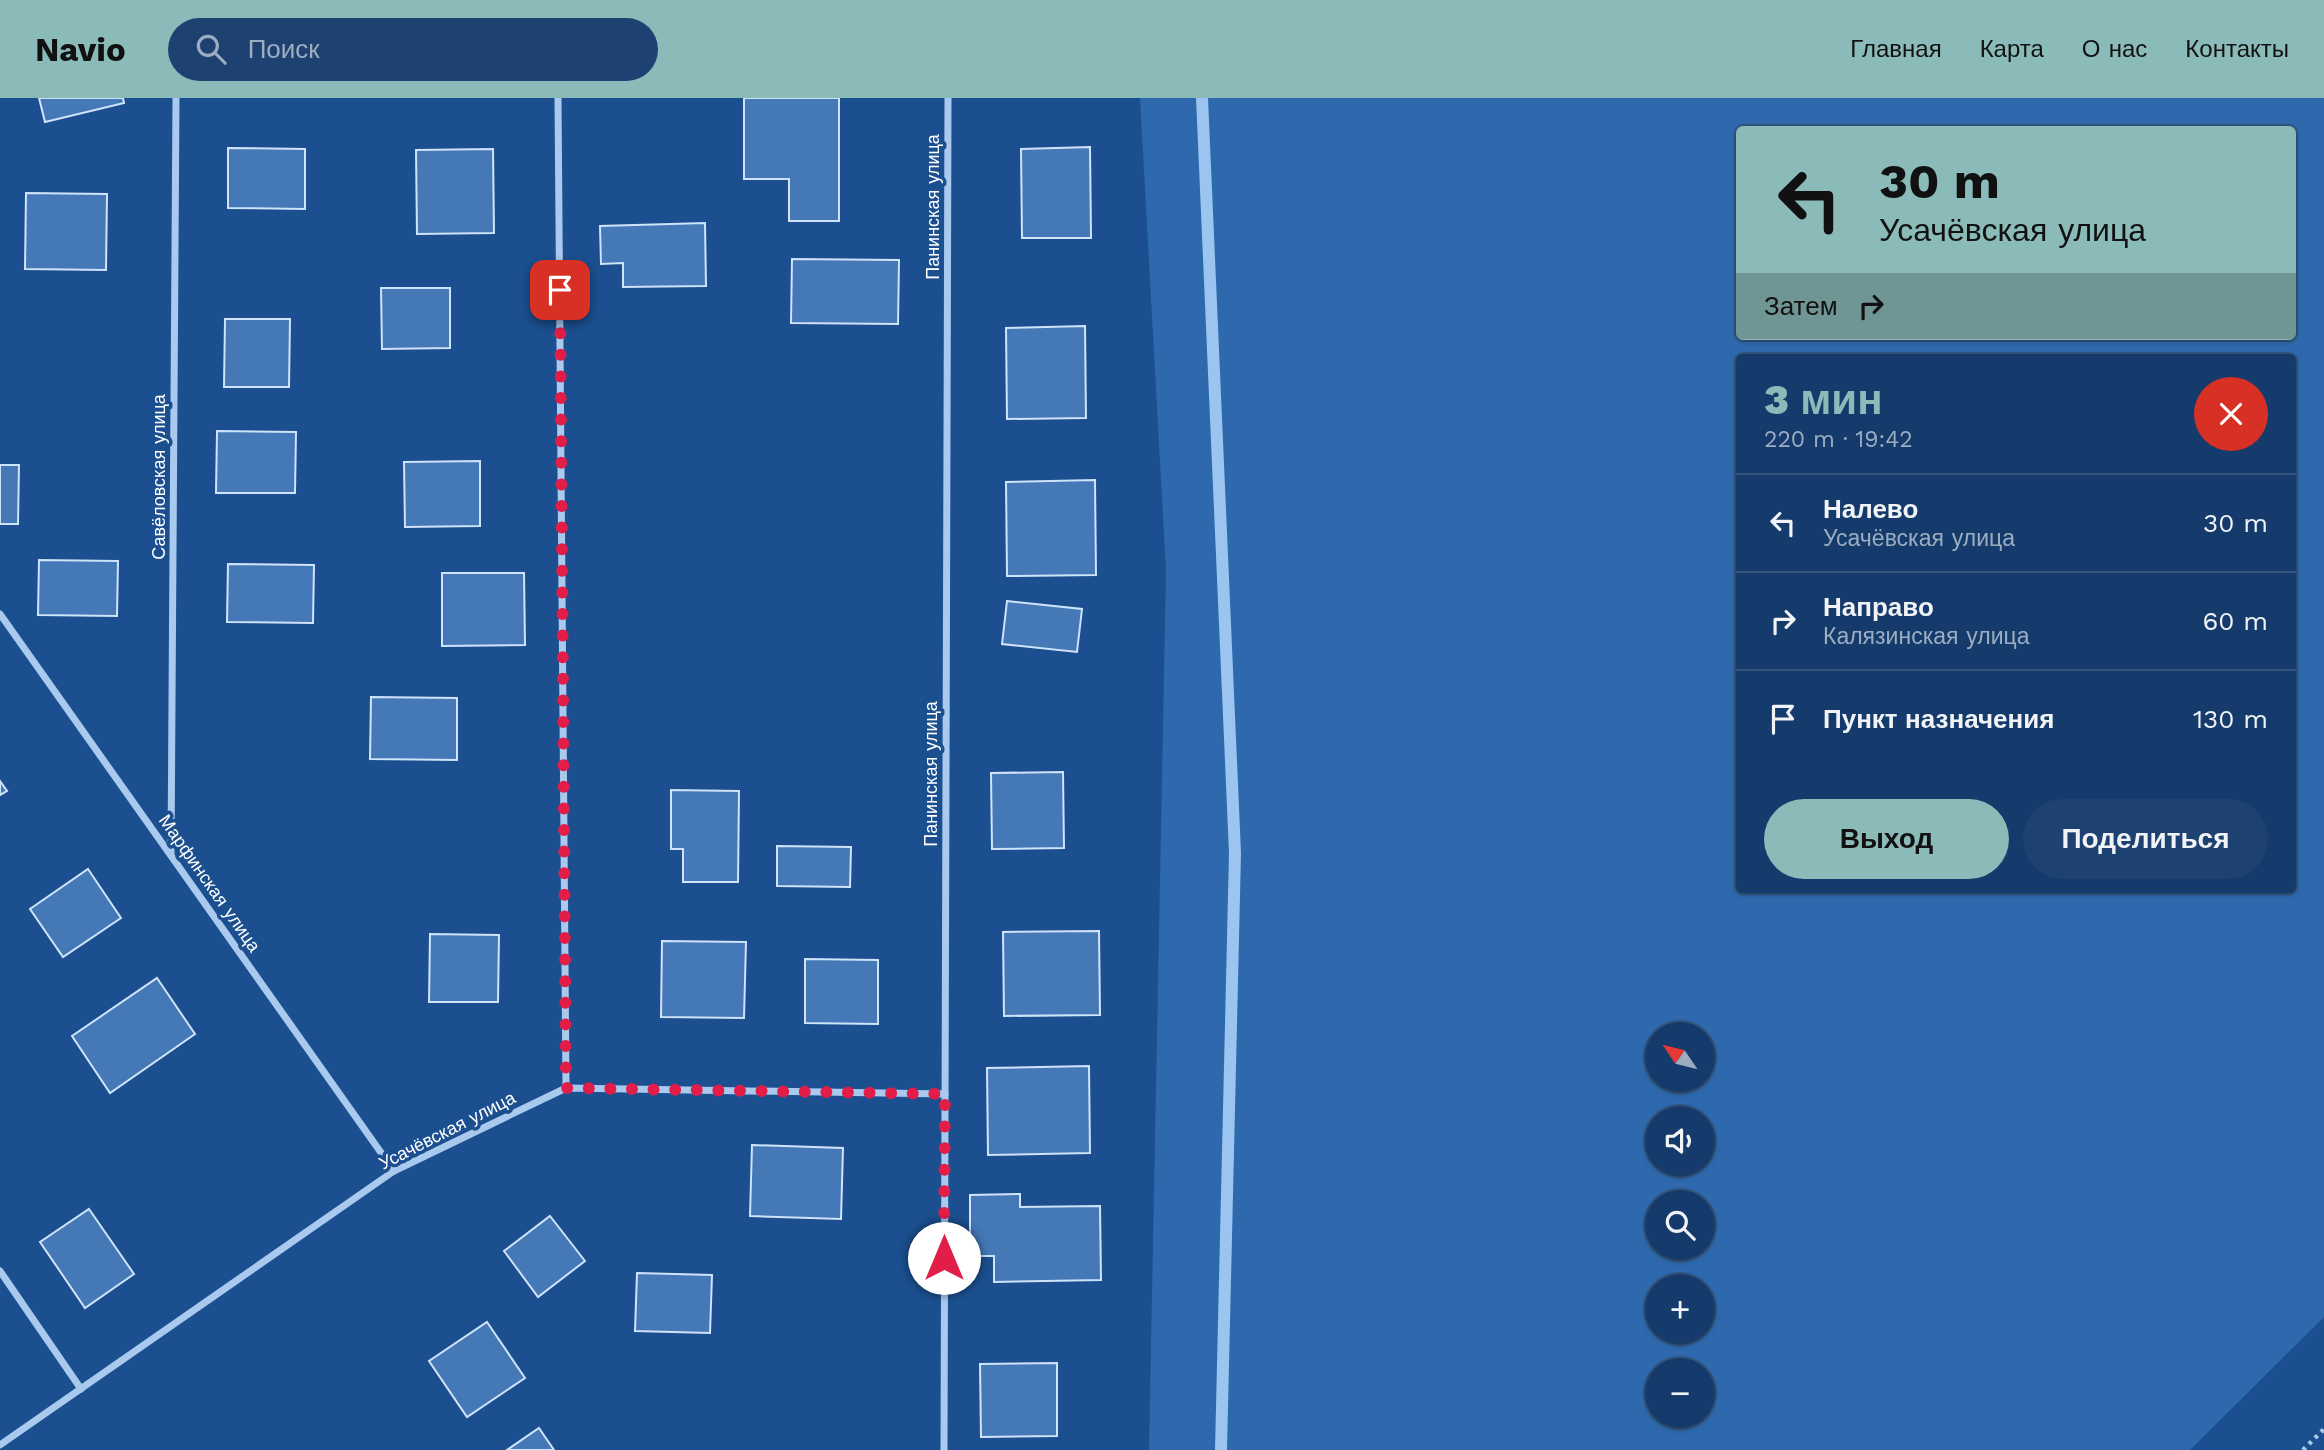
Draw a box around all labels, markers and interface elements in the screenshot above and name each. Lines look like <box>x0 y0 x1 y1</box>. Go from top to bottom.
search box <box>168 18 658 81</box>
text: Navio <box>35 30 126 69</box>
icon: search <box>192 30 230 68</box>
text: Поиск <box>248 34 320 64</box>
text: Главная <box>1850 35 1942 63</box>
text: Карта <box>1980 35 2044 63</box>
text: О нас <box>2082 35 2147 63</box>
text: Контакты <box>2185 35 2289 63</box>
street label: Панинская улица <box>922 133 943 280</box>
text: 30 m <box>1879 152 2000 210</box>
icon: left <box>1764 154 1855 245</box>
text: Усачёвская улица <box>1879 211 2146 249</box>
pin <box>530 260 590 320</box>
icon: arrive <box>541 271 579 309</box>
icon: right <box>1852 287 1890 325</box>
text: Затем <box>1764 291 1838 321</box>
text: 3 мин <box>1764 375 1883 424</box>
button: close <box>2194 377 2268 451</box>
street label: Савёловская улица <box>148 393 169 560</box>
text: 220 m · 19:42 <box>1764 426 1913 453</box>
text: Налево <box>1823 494 1918 524</box>
icon: left <box>1764 504 1802 542</box>
text: 30 m <box>2203 508 2268 538</box>
text: Усачёвская улица <box>1823 525 2015 552</box>
text: Направо <box>1823 592 1934 622</box>
icon: right <box>1764 602 1802 640</box>
text: 60 m <box>2202 606 2268 636</box>
text: Калязинская улица <box>1823 623 2030 650</box>
street label: Панинская улица <box>920 700 941 847</box>
icon: arrive <box>1764 700 1802 738</box>
text: Пункт назначения <box>1823 704 2054 734</box>
text: 130 m <box>2193 704 2268 734</box>
button: Выход <box>1764 799 2009 879</box>
button: Поделиться <box>2023 799 2268 879</box>
street label: Марфинская улица <box>155 810 266 956</box>
north arrow <box>1645 1022 1715 1092</box>
map controls <box>1645 1022 1715 1428</box>
street label: Усачёвская улица <box>375 1086 520 1173</box>
button: sound <box>1645 1106 1715 1176</box>
button: search <box>1645 1190 1715 1260</box>
position arrow <box>907 1221 981 1295</box>
button: + <box>1645 1274 1715 1344</box>
button: − <box>1645 1358 1715 1428</box>

